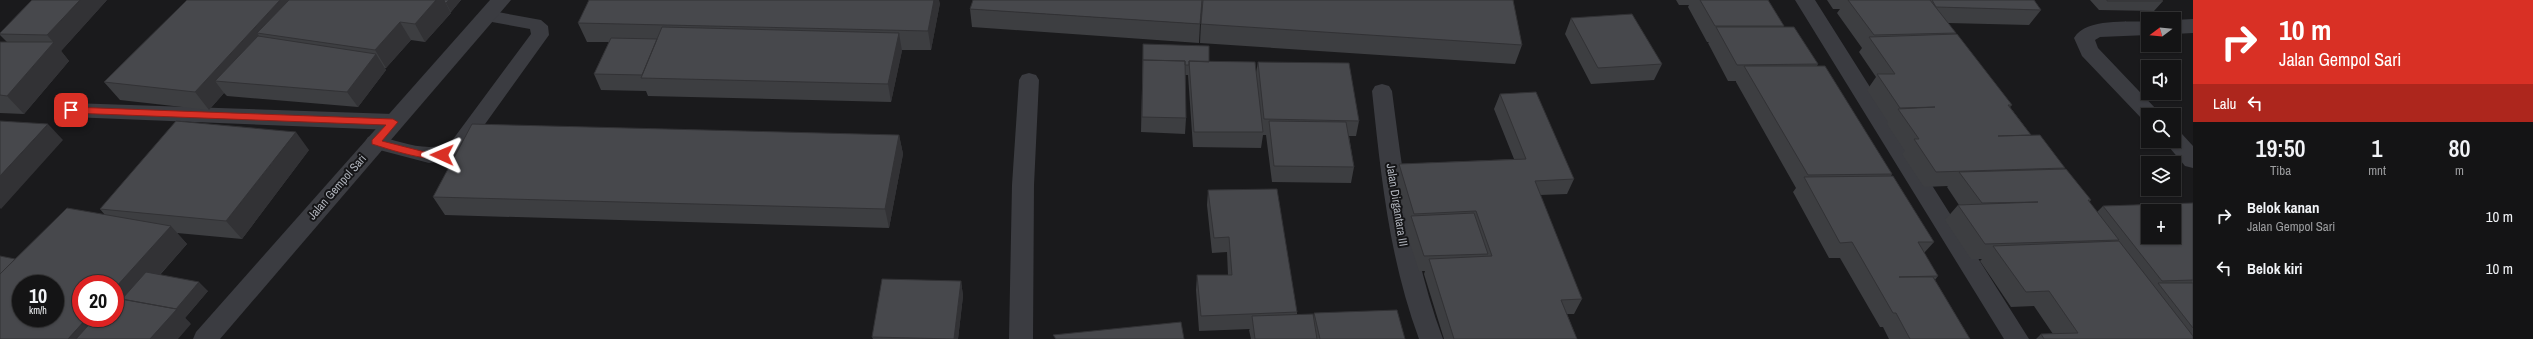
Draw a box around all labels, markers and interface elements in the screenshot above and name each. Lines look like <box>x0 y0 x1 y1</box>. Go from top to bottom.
text: 10 m <box>2279 11 2331 49</box>
north arrow <box>2141 12 2181 52</box>
map controls <box>2141 12 2181 244</box>
icon: right <box>2213 16 2265 68</box>
text: Jalan Gempol Sari <box>2279 47 2401 72</box>
button: sound <box>2141 60 2181 100</box>
icon: left <box>2244 92 2266 114</box>
pin <box>54 93 88 127</box>
text: Lalu <box>2213 93 2236 114</box>
icon: arrive <box>60 99 82 121</box>
button: search <box>2141 108 2181 148</box>
text: 19:50 <box>2256 132 2306 164</box>
text: 1 <box>2372 132 2382 164</box>
text: 80 <box>2448 132 2470 164</box>
position arrow <box>421 134 463 176</box>
street label: Jalan Gempol Sari <box>304 151 370 223</box>
button: layers <box>2141 156 2181 196</box>
street label: Jalan Dirgantara III <box>1383 162 1411 248</box>
text: Tiba <box>2270 162 2291 179</box>
text: mnt <box>2368 162 2386 179</box>
text: m <box>2455 162 2464 179</box>
text: Belok kanan <box>2247 197 2319 218</box>
button: + <box>2141 204 2181 244</box>
icon: right <box>2213 205 2235 227</box>
text: 10 m <box>2486 206 2513 227</box>
text: Jalan Gempol Sari <box>2247 218 2335 235</box>
icon: left <box>2213 257 2235 279</box>
text: Belok kiri <box>2247 258 2302 279</box>
text: 10 m <box>2486 258 2513 279</box>
speed limit sign: 20 <box>72 275 124 327</box>
text: 10 <box>29 282 47 309</box>
text: km/h <box>29 304 47 317</box>

